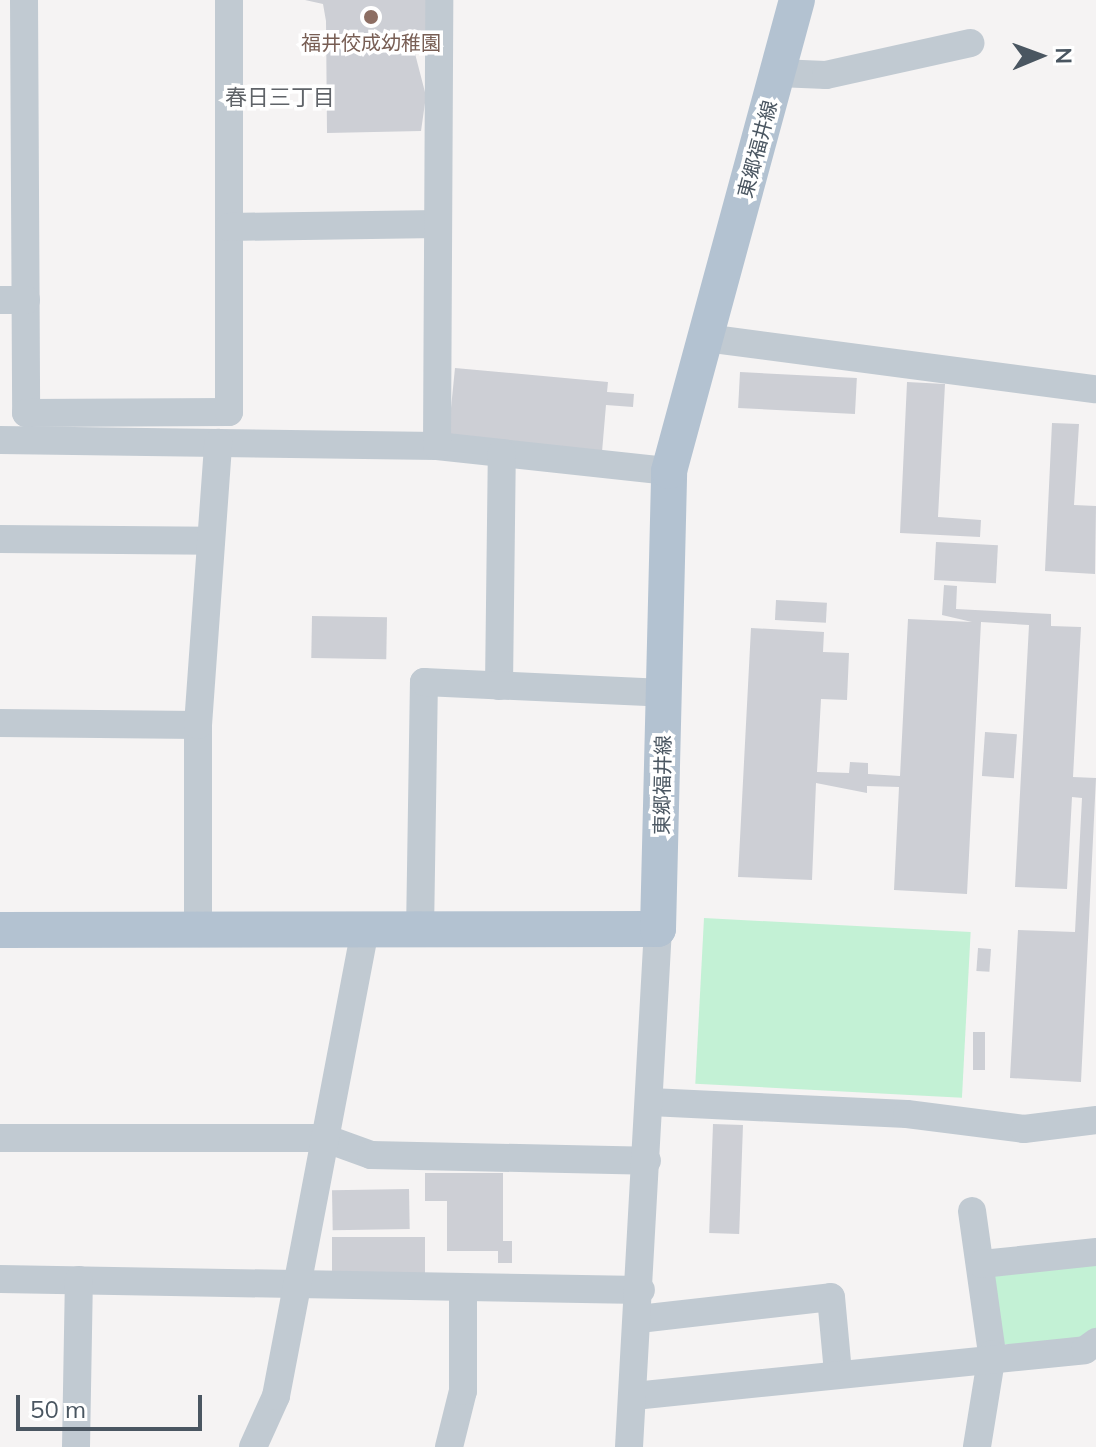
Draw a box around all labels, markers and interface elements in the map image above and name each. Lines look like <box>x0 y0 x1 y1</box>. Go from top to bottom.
marker: 福井佼成幼稚園 <box>362 8 380 26</box>
north arrow <box>1000 16 1080 96</box>
place label: 福井佼成幼稚園 <box>301 30 441 54</box>
text: N <box>1050 47 1078 64</box>
district label: 春日三丁目 <box>225 85 335 111</box>
street label: 東郷福井線 <box>732 98 782 200</box>
street label: 東郷福井線 <box>649 735 675 835</box>
scale bar <box>20 1379 206 1429</box>
text: 50 m <box>30 1394 86 1424</box>

